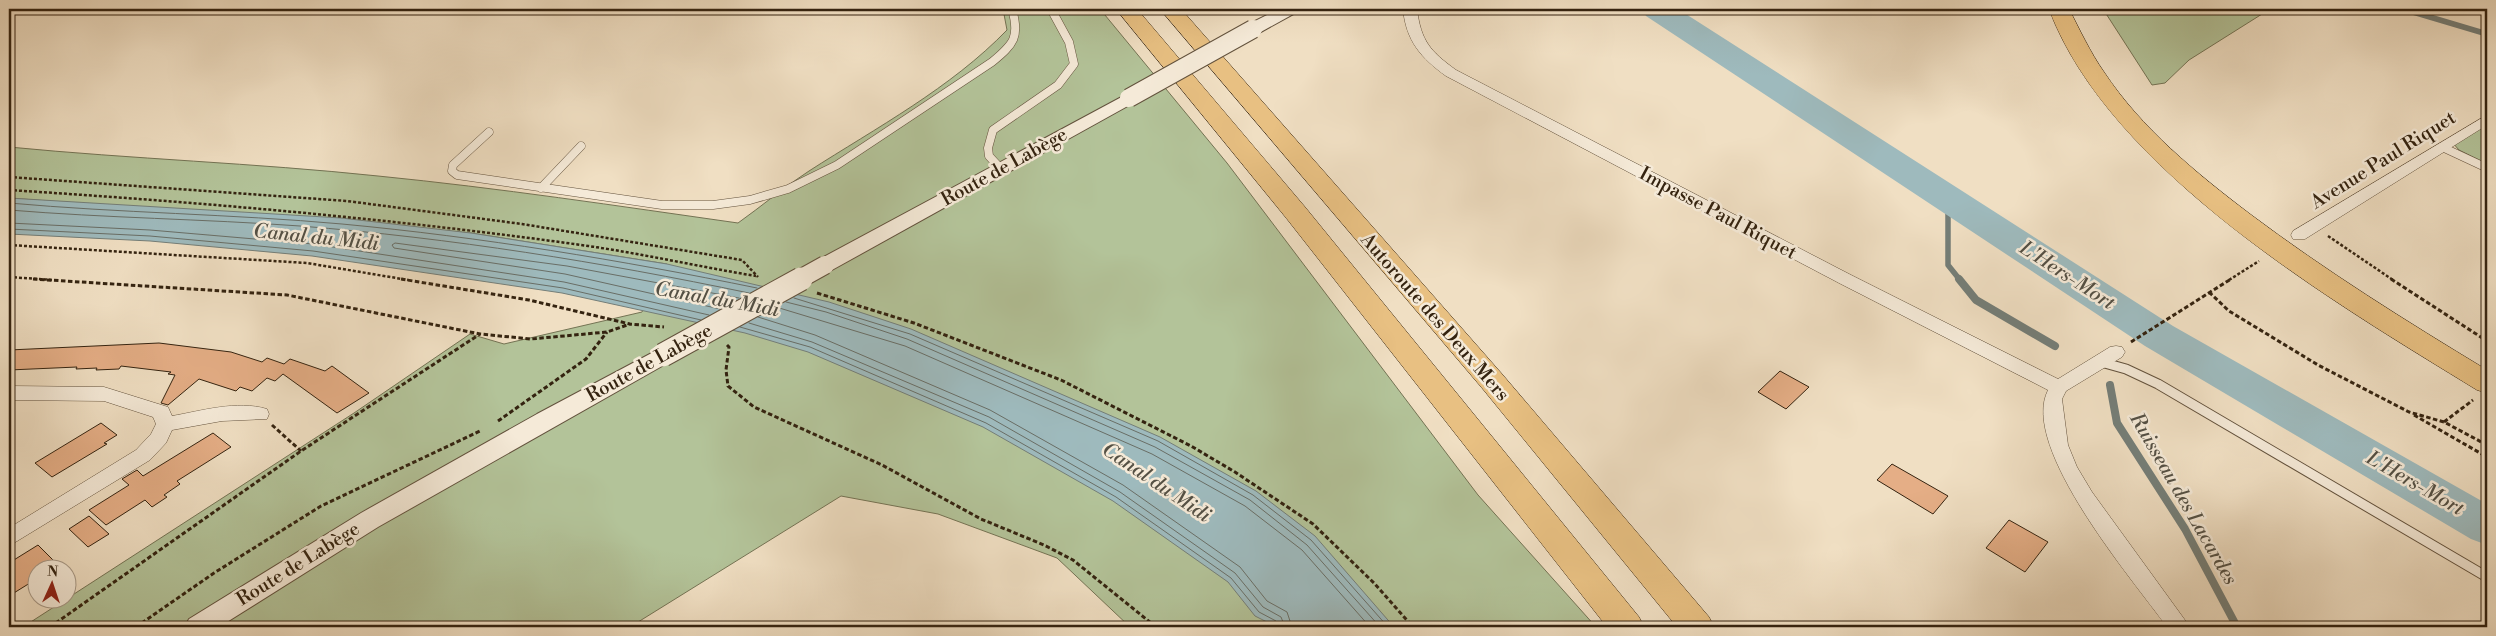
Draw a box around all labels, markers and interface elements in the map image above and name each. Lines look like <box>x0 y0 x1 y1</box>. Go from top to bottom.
street label: Avenue Paul Riquet <box>2305 105 2460 215</box>
street label: Route de Labège <box>937 122 1071 212</box>
street label: Impasse Paul Riquet <box>1635 161 1801 265</box>
water label: Canal du Midi <box>252 219 381 257</box>
street label: Autoroute des Deux Mers <box>1355 227 1514 406</box>
water label: L'Hers-Mort <box>2014 235 2120 316</box>
water label: Canal du Midi <box>653 277 782 323</box>
street label: Route de Labège <box>582 318 716 408</box>
water label: Ruisseau des Lacardes <box>2123 408 2243 590</box>
water label: Canal du Midi <box>1097 437 1216 529</box>
water label: L'Hers-Mort <box>2361 446 2469 522</box>
street label: Route de Labège <box>232 517 364 611</box>
north arrow <box>28 558 78 608</box>
text: N <box>47 563 59 581</box>

